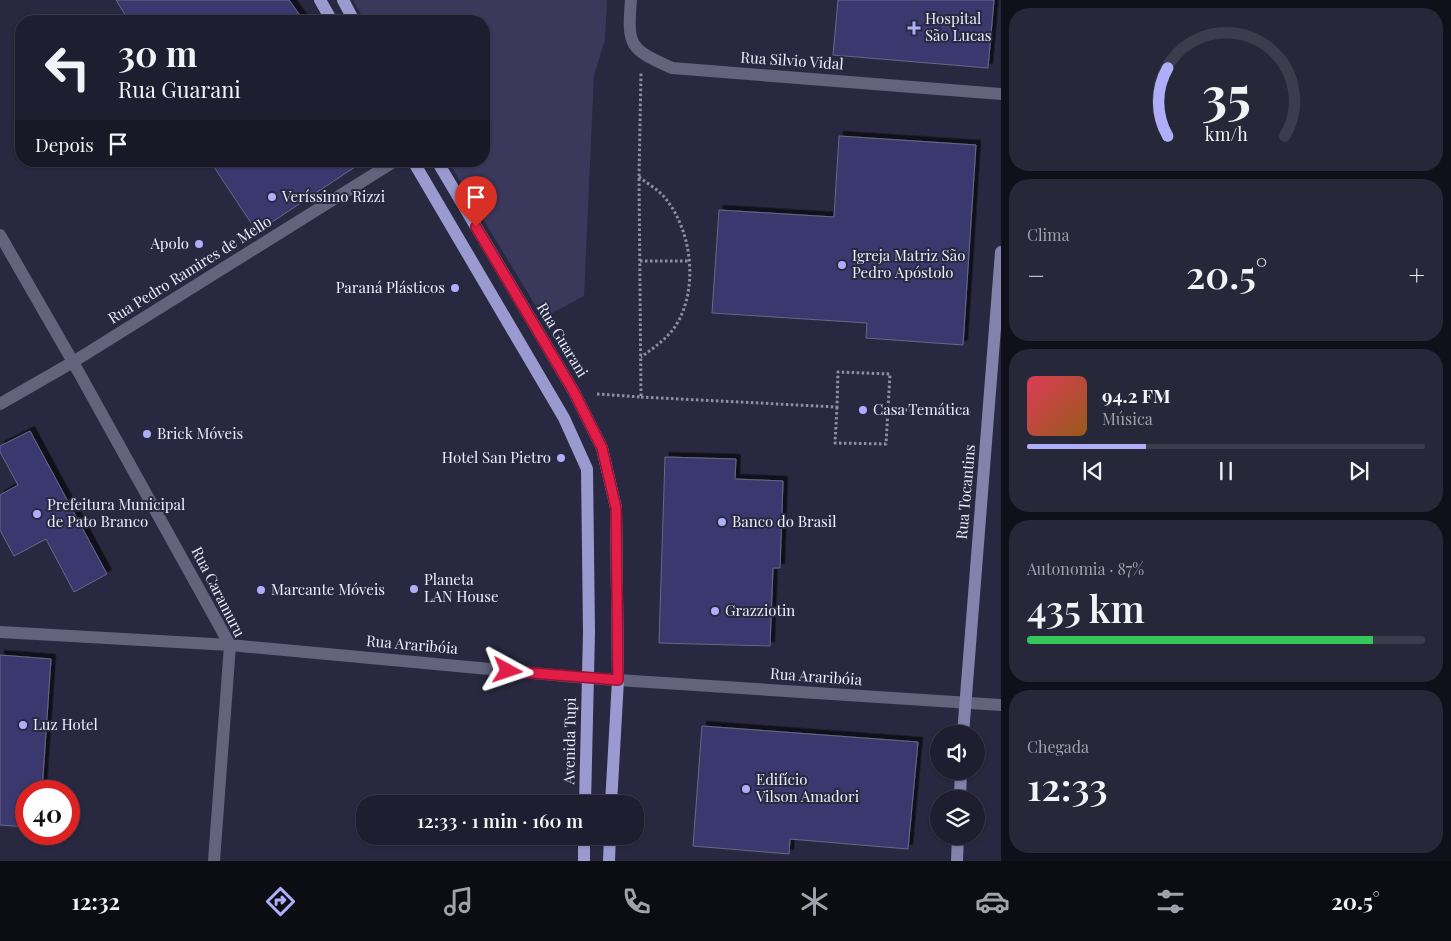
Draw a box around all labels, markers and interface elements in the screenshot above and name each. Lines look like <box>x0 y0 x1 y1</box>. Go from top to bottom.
place label: Hospital São Lucas <box>925 8 992 45</box>
marker: Hospital São Lucas <box>907 21 921 35</box>
text: 30 m <box>118 29 198 76</box>
icon: left <box>35 35 100 100</box>
street label: Rua Silvio Vidal <box>740 46 844 74</box>
text: 35 <box>1201 59 1251 128</box>
text: Rua Guarani <box>118 74 241 104</box>
text: km/h <box>1205 122 1248 145</box>
icon: arrive <box>104 130 132 158</box>
text: Depois <box>35 131 94 157</box>
pin <box>455 176 497 227</box>
icon: arrive <box>462 183 490 211</box>
place label: Veríssimo Rizzi <box>281 186 386 206</box>
marker: Veríssimo Rizzi <box>266 191 278 203</box>
street label: Rua Pedro Ramires de Mello <box>104 211 275 328</box>
text: Clima <box>1027 224 1069 245</box>
place label: Apolo <box>149 233 189 253</box>
marker: Apolo <box>193 238 205 250</box>
place label: Igreja Matriz São Pedro Apóstolo <box>852 245 965 282</box>
text: 20.5° <box>1186 248 1268 299</box>
text: − <box>1027 256 1045 293</box>
text: + <box>1409 256 1425 293</box>
marker: Igreja Matriz São Pedro Apóstolo <box>836 259 848 271</box>
place label: Paraná Plásticos <box>336 277 445 297</box>
marker: Paraná Plásticos <box>449 282 461 294</box>
street label: Rua Guarani <box>533 298 593 381</box>
text: 94.2 FM <box>1102 382 1171 408</box>
place label: Casa Temática <box>873 399 970 419</box>
marker: Casa Temática <box>857 404 869 416</box>
text: Música <box>1102 408 1153 429</box>
place label: Brick Móveis <box>157 423 243 443</box>
marker: Brick Móveis <box>141 428 153 440</box>
street label: Rua Tocantins <box>951 444 979 540</box>
place label: Hotel San Pietro <box>442 447 551 467</box>
marker: Hotel San Pietro <box>555 452 567 464</box>
icon: previous <box>1079 457 1107 485</box>
icon: pause <box>1212 457 1240 485</box>
icon: next <box>1345 457 1373 485</box>
place label: Prefeitura Municipal de Pato Branco <box>47 494 185 531</box>
marker: Prefeitura Municipal de Pato Branco <box>31 508 43 520</box>
place label: Banco do Brasil <box>732 511 837 531</box>
marker: Banco do Brasil <box>716 516 728 528</box>
street label: Rua Caramuru <box>188 543 250 640</box>
text: Autonomia · 87% <box>1027 558 1144 579</box>
place label: Planeta LAN House <box>424 569 499 606</box>
place label: Marcante Móveis <box>271 579 385 599</box>
text: 435 km <box>1027 582 1145 633</box>
marker: Planeta LAN House <box>408 583 420 595</box>
marker: Marcante Móveis <box>255 584 267 596</box>
place label: Grazziotin <box>725 600 795 620</box>
marker: Grazziotin <box>709 605 721 617</box>
street label: Rua Araribóia <box>365 630 459 658</box>
position arrow <box>481 644 533 696</box>
street label: Rua Araribóia <box>769 663 863 689</box>
street label: Avenida Tupi <box>558 697 580 786</box>
place label: Luz Hotel <box>33 714 98 734</box>
marker: Luz Hotel <box>17 719 29 731</box>
map controls <box>930 725 985 845</box>
button: sound <box>930 725 985 780</box>
text: Chegada <box>1027 736 1089 757</box>
text: 12:33 <box>1027 760 1108 811</box>
place label: Edifício Vilson Amadori <box>755 769 860 806</box>
speed limit sign: 40 <box>15 780 80 845</box>
marker: Edifício Vilson Amadori <box>740 783 752 795</box>
button: layers <box>930 790 985 845</box>
text: 12:33 · 1 min · 160 m <box>417 807 583 833</box>
icon: directions <box>263 884 298 919</box>
icon: music <box>441 884 476 919</box>
icon: phone <box>619 884 654 919</box>
icon: climate <box>797 884 832 919</box>
icon: car <box>975 884 1010 919</box>
icon: filters <box>1153 884 1188 919</box>
text: 12:32 <box>72 886 120 916</box>
text: 20.5° <box>1331 886 1379 916</box>

